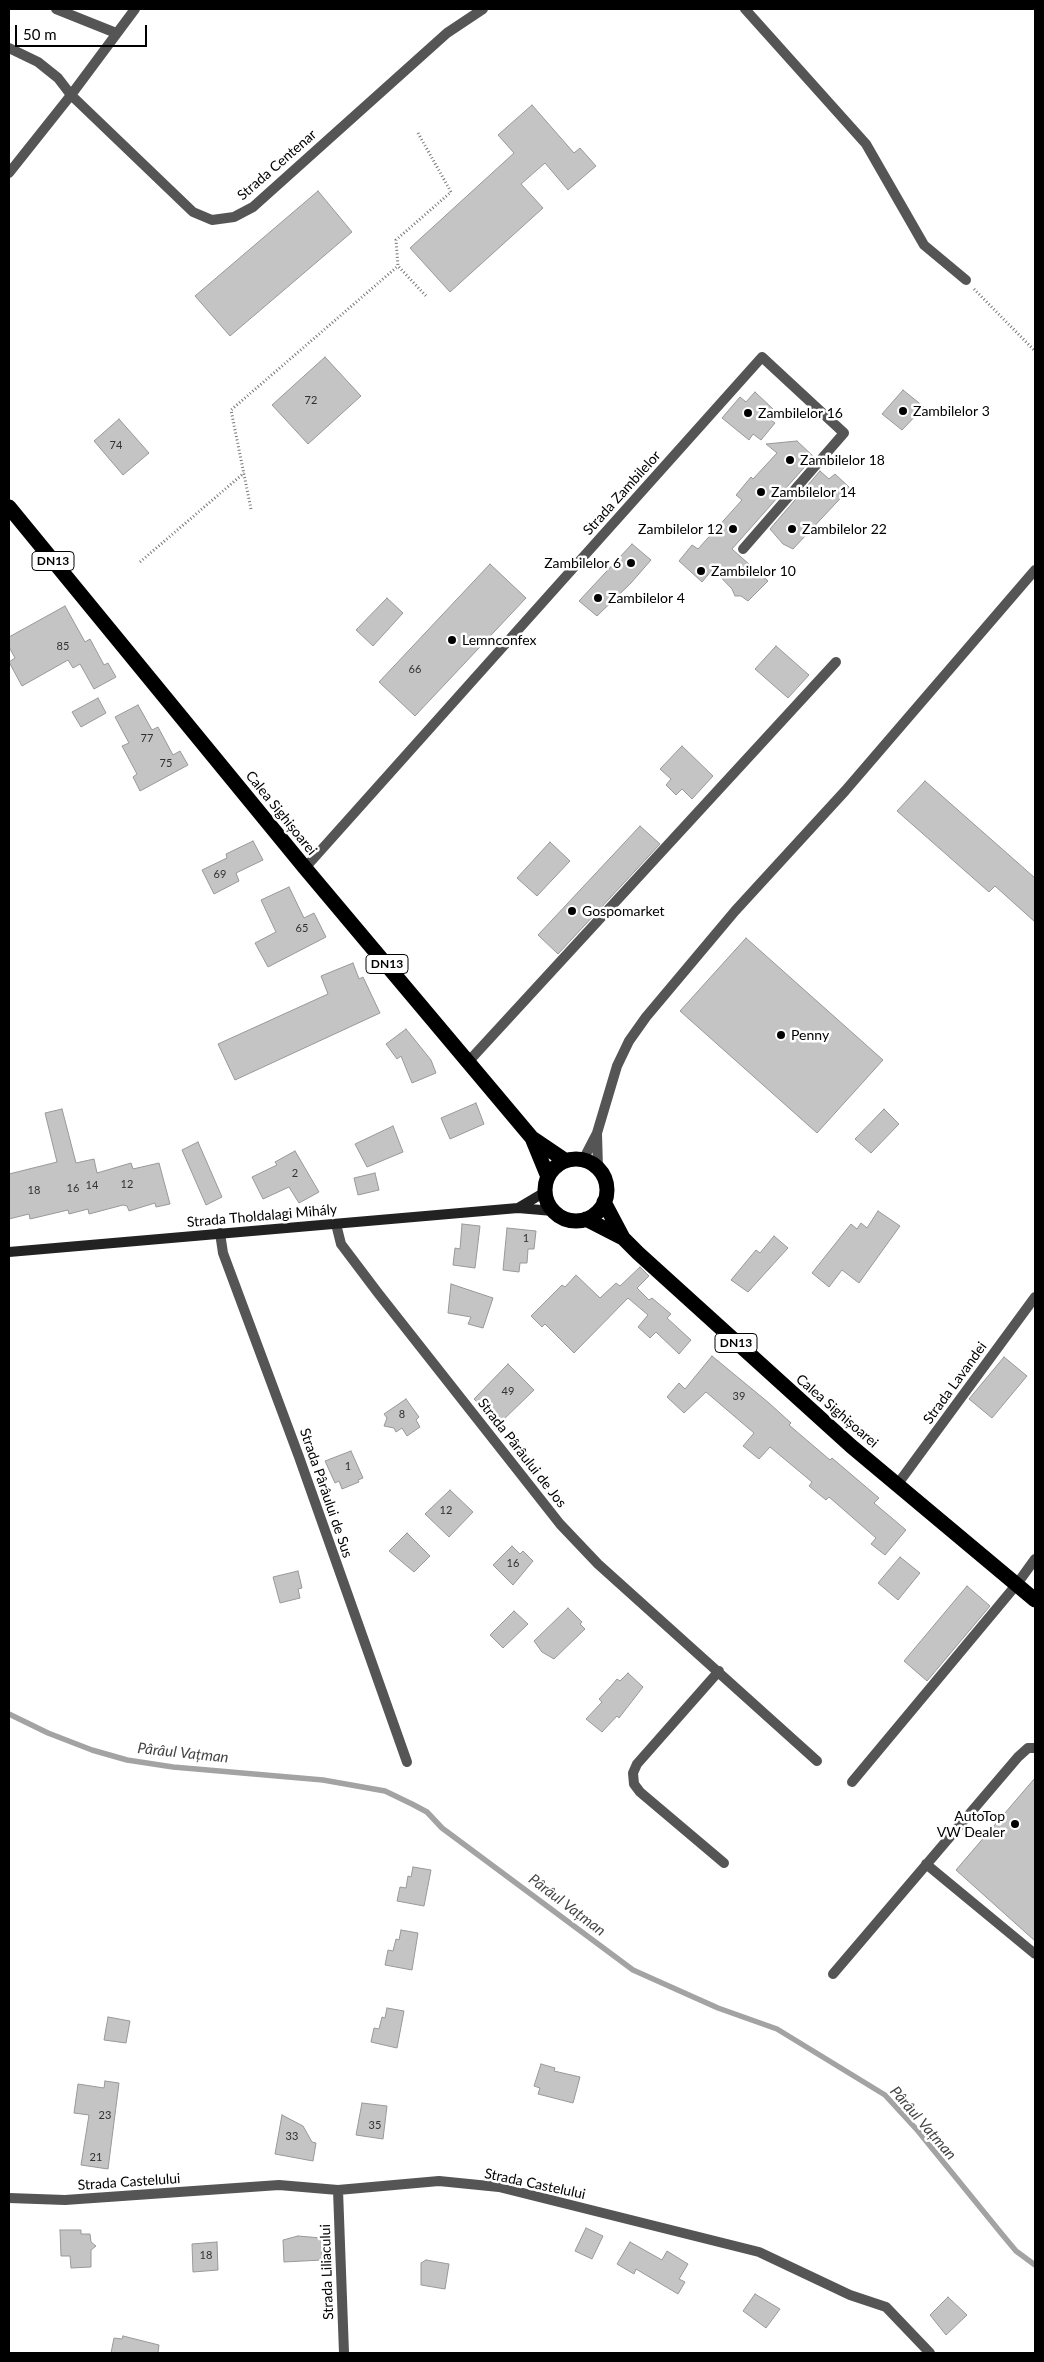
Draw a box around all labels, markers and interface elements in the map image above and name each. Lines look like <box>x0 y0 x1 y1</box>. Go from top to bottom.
scale bar <box>18 15 150 47</box>
text: 50 m <box>23 25 57 43</box>
street label: Strada Centenar <box>234 126 320 204</box>
house number: 72 <box>305 393 317 407</box>
place label: Zambilelor 3 <box>913 403 990 419</box>
place label: Zambilelor 16 <box>758 405 843 421</box>
marker: Zambilelor 3 <box>897 405 909 417</box>
marker: Zambilelor 16 <box>742 407 754 419</box>
house number: 74 <box>110 438 122 452</box>
street label: Strada Zambilelor <box>580 447 664 539</box>
place label: Zambilelor 18 <box>800 452 885 468</box>
marker: Zambilelor 18 <box>784 454 796 466</box>
place label: Zambilelor 14 <box>771 484 856 500</box>
marker: Zambilelor 14 <box>755 486 767 498</box>
place label: Zambilelor 12 <box>638 521 723 537</box>
place label: Zambilelor 22 <box>802 521 887 537</box>
marker: Zambilelor 12 <box>727 523 739 535</box>
marker: Zambilelor 22 <box>786 523 798 535</box>
road number: DN13 <box>32 552 74 570</box>
place label: Zambilelor 6 <box>544 555 621 571</box>
marker: Zambilelor 6 <box>625 557 637 569</box>
place label: Zambilelor 10 <box>711 563 796 579</box>
marker: Zambilelor 10 <box>695 565 707 577</box>
place label: Zambilelor 4 <box>608 590 685 606</box>
marker: Zambilelor 4 <box>592 592 604 604</box>
place label: Lemnconfex <box>462 632 537 648</box>
marker: Lemnconfex <box>446 634 458 646</box>
house number: 85 <box>57 639 69 653</box>
house number: 66 <box>409 662 421 676</box>
house number: 77 <box>141 731 153 745</box>
house number: 75 <box>160 756 172 770</box>
street label: Calea Sighișoarei <box>242 768 320 858</box>
house number: 69 <box>214 867 226 881</box>
place label: Gospomarket <box>582 903 665 919</box>
marker: Gospomarket <box>566 905 578 917</box>
house number: 65 <box>296 921 308 935</box>
road number: DN13 <box>366 954 408 974</box>
place label: Penny <box>791 1027 829 1043</box>
marker: Penny <box>775 1029 787 1041</box>
house number: 2 <box>292 1166 298 1180</box>
house number: 12 <box>121 1177 133 1191</box>
house number: 14 <box>86 1178 98 1192</box>
house number: 16 <box>67 1181 79 1195</box>
house number: 18 <box>28 1183 40 1197</box>
street label: Strada Tholdalagi Mihály <box>186 1201 338 1231</box>
house number: 1 <box>523 1231 529 1245</box>
road number: DN13 <box>715 1334 757 1352</box>
street label: Strada Lavandei <box>920 1339 990 1427</box>
street label: Calea Sighișoarei <box>792 1371 882 1451</box>
house number: 49 <box>502 1384 514 1398</box>
house number: 39 <box>733 1389 745 1403</box>
street label: Strada Pârâului de Jos <box>474 1395 570 1511</box>
house number: 8 <box>399 1407 405 1421</box>
street label: Strada Pârâului de Sus <box>296 1426 356 1560</box>
house number: 1 <box>345 1459 351 1473</box>
house number: 12 <box>440 1503 452 1517</box>
house number: 16 <box>507 1556 519 1570</box>
water label: Pârâul Vațman <box>137 1739 229 1767</box>
place label: AutoTop VW Dealer <box>937 1808 1005 1840</box>
marker: AutoTop VW Dealer <box>1009 1818 1021 1830</box>
water label: Pârâul Vațman <box>525 1870 609 1940</box>
water label: Pârâul Vațman <box>886 2083 960 2163</box>
house number: 23 <box>99 2108 111 2122</box>
house number: 35 <box>369 2118 381 2132</box>
house number: 33 <box>286 2129 298 2143</box>
house number: 21 <box>90 2150 102 2164</box>
street label: Strada Castelului <box>483 2165 587 2203</box>
street label: Strada Castelului <box>77 2170 181 2194</box>
street label: Strada Liliacului <box>317 2224 337 2320</box>
house number: 18 <box>200 2248 212 2262</box>

